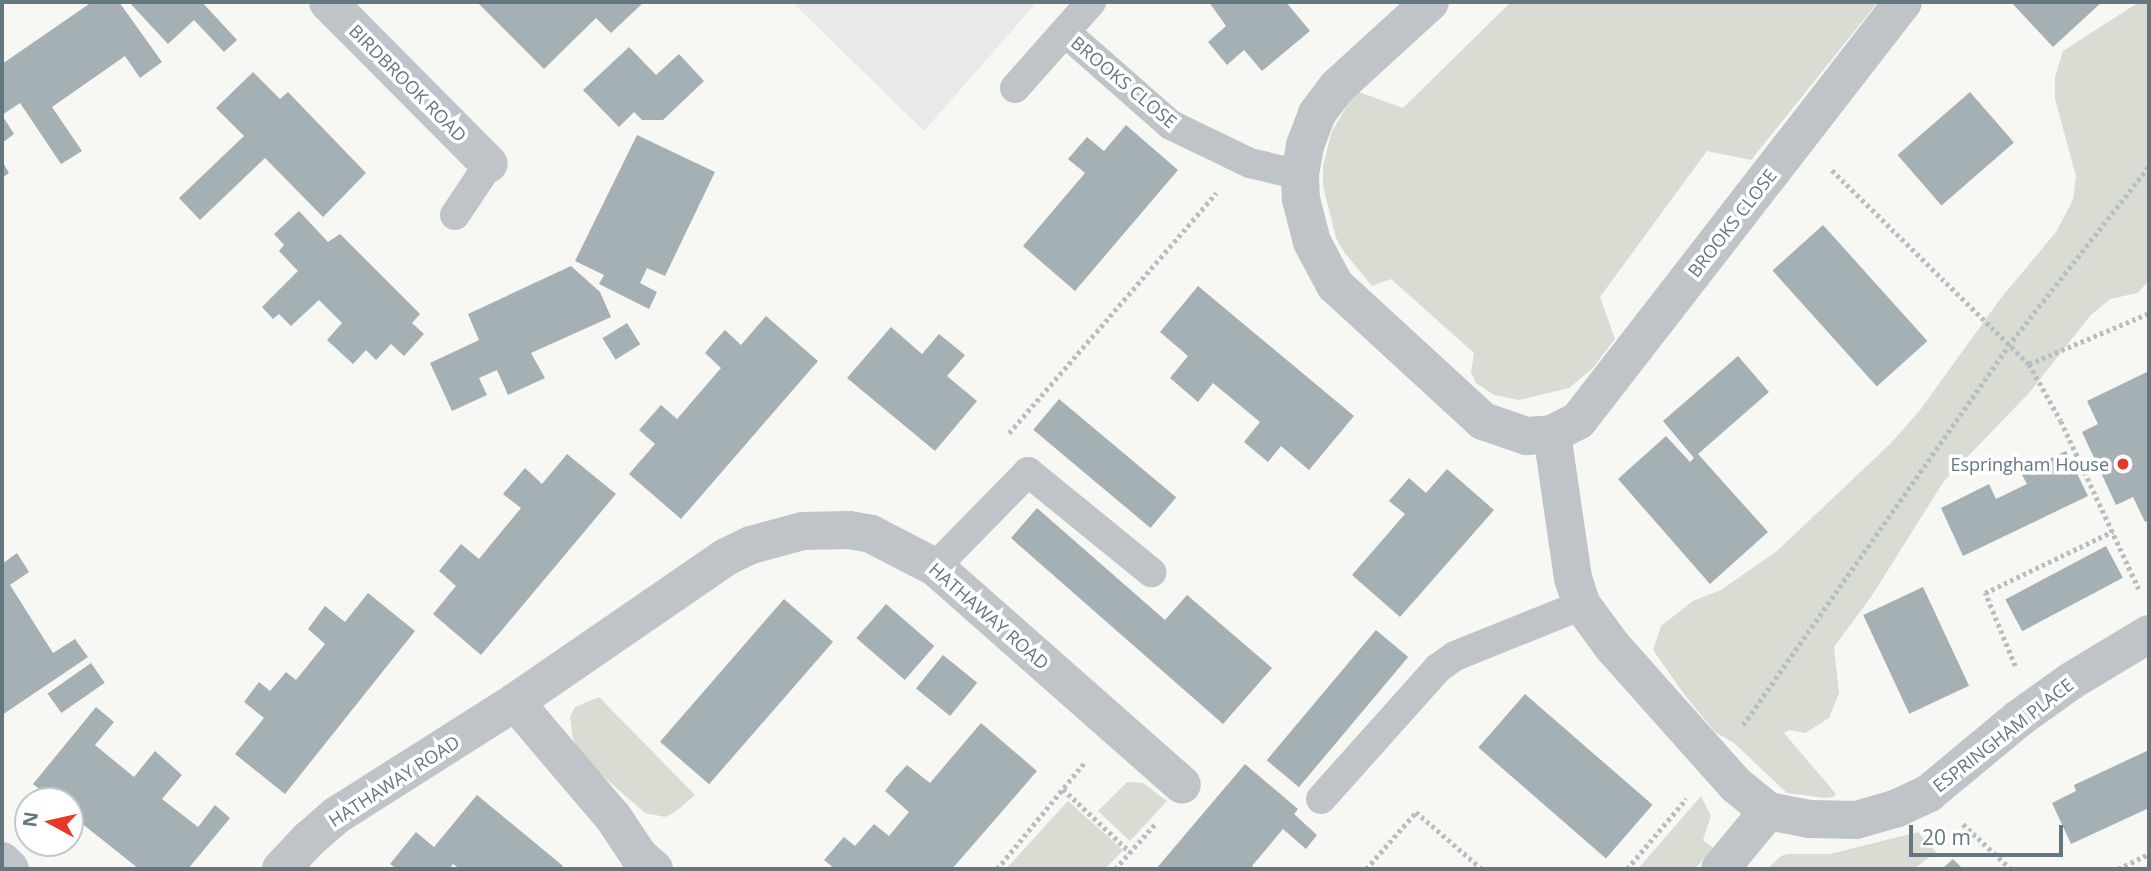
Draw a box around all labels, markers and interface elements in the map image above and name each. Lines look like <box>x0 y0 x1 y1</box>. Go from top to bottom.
street label: BIRDBROOK ROAD <box>345 20 471 146</box>
street label: BROOKS CLOSE <box>1067 32 1181 132</box>
street label: BROOKS CLOSE <box>1683 165 1781 281</box>
place label: Espringham House <box>1950 453 2109 475</box>
marker: Espringham House <box>2115 456 2131 472</box>
street label: HATHAWAY ROAD <box>925 558 1053 674</box>
street label: ESPRINGHAM PLACE <box>1929 674 2077 796</box>
street label: HATHAWAY ROAD <box>325 731 463 831</box>
north arrow <box>14 787 84 857</box>
text: N <box>16 810 44 829</box>
scale bar <box>1913 812 2067 856</box>
text: 20 m <box>1922 823 1971 851</box>

